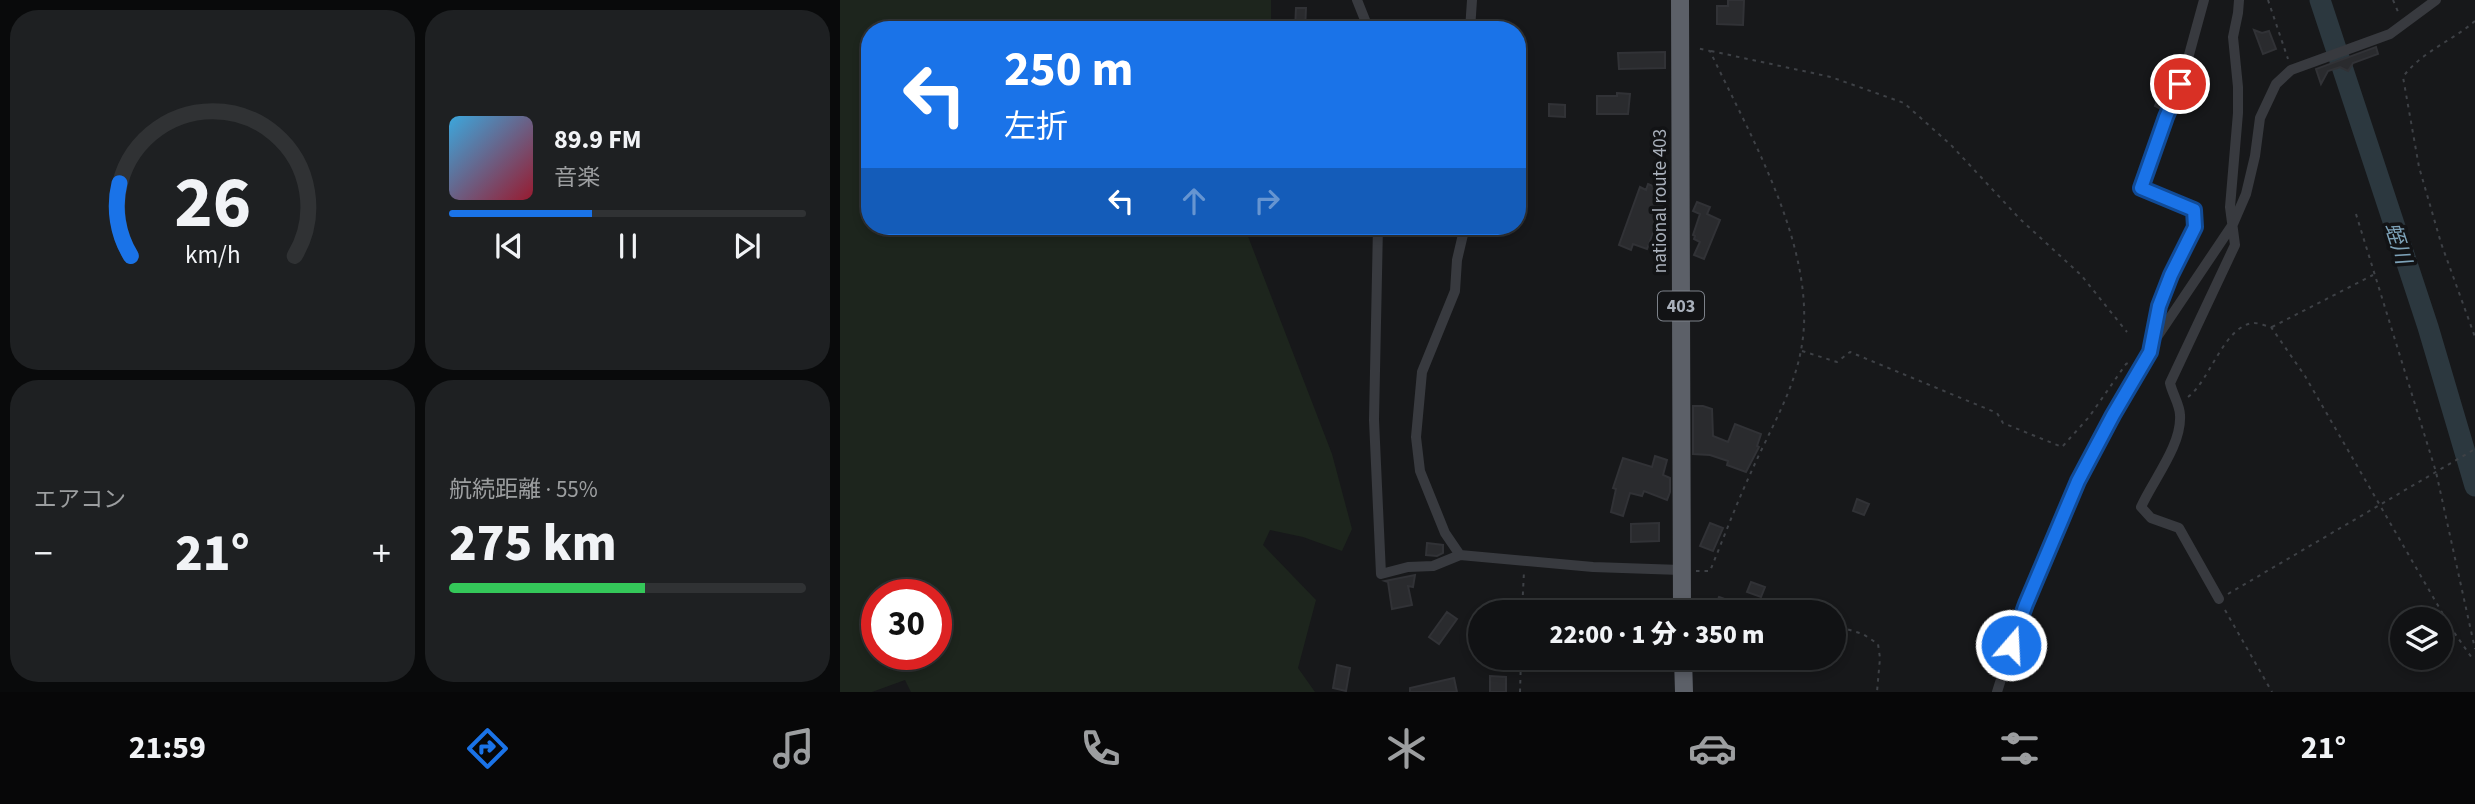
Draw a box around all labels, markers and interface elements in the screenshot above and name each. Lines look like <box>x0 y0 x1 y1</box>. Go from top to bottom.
text: 250 m <box>1004 35 1133 105</box>
icon: left <box>889 49 980 140</box>
pin <box>2150 54 2210 114</box>
icon: arrive <box>2161 65 2199 103</box>
text: 左折 <box>1004 104 1068 150</box>
text: 89.9 FM <box>554 121 642 158</box>
street label: national route 403 <box>1647 129 1674 273</box>
text: 26 <box>174 152 251 256</box>
text: 音楽 <box>554 161 600 194</box>
icon: left <box>1102 182 1140 220</box>
icon: ahead <box>1175 182 1213 220</box>
icon: right <box>1248 182 1286 220</box>
water label: 蛭川 <box>2377 218 2419 270</box>
icon: previous <box>490 227 528 265</box>
icon: pause <box>609 227 647 265</box>
icon: next <box>728 227 766 265</box>
text: km/h <box>185 237 240 273</box>
road number: 403 <box>1658 292 1704 320</box>
text: 航続距離 · 55% <box>449 473 598 506</box>
text: エアコン <box>34 483 126 516</box>
text: 275 km <box>449 507 617 581</box>
text: 21° <box>175 517 250 591</box>
text: − <box>34 527 53 581</box>
text: + <box>372 527 391 581</box>
speed limit sign: 30 <box>861 579 952 670</box>
map controls <box>2390 607 2453 670</box>
button: layers <box>2390 607 2453 670</box>
position arrow <box>1974 608 2048 682</box>
text: 22:00 · 1 分 · 350 m <box>1550 616 1764 653</box>
icon: directions <box>463 724 512 773</box>
icon: music <box>769 724 818 773</box>
icon: phone <box>1076 724 1125 773</box>
icon: climate <box>1382 724 1431 773</box>
icon: car <box>1688 724 1737 773</box>
icon: filters <box>1995 724 2044 773</box>
text: 21:59 <box>129 725 206 771</box>
text: 21° <box>2301 725 2346 771</box>

